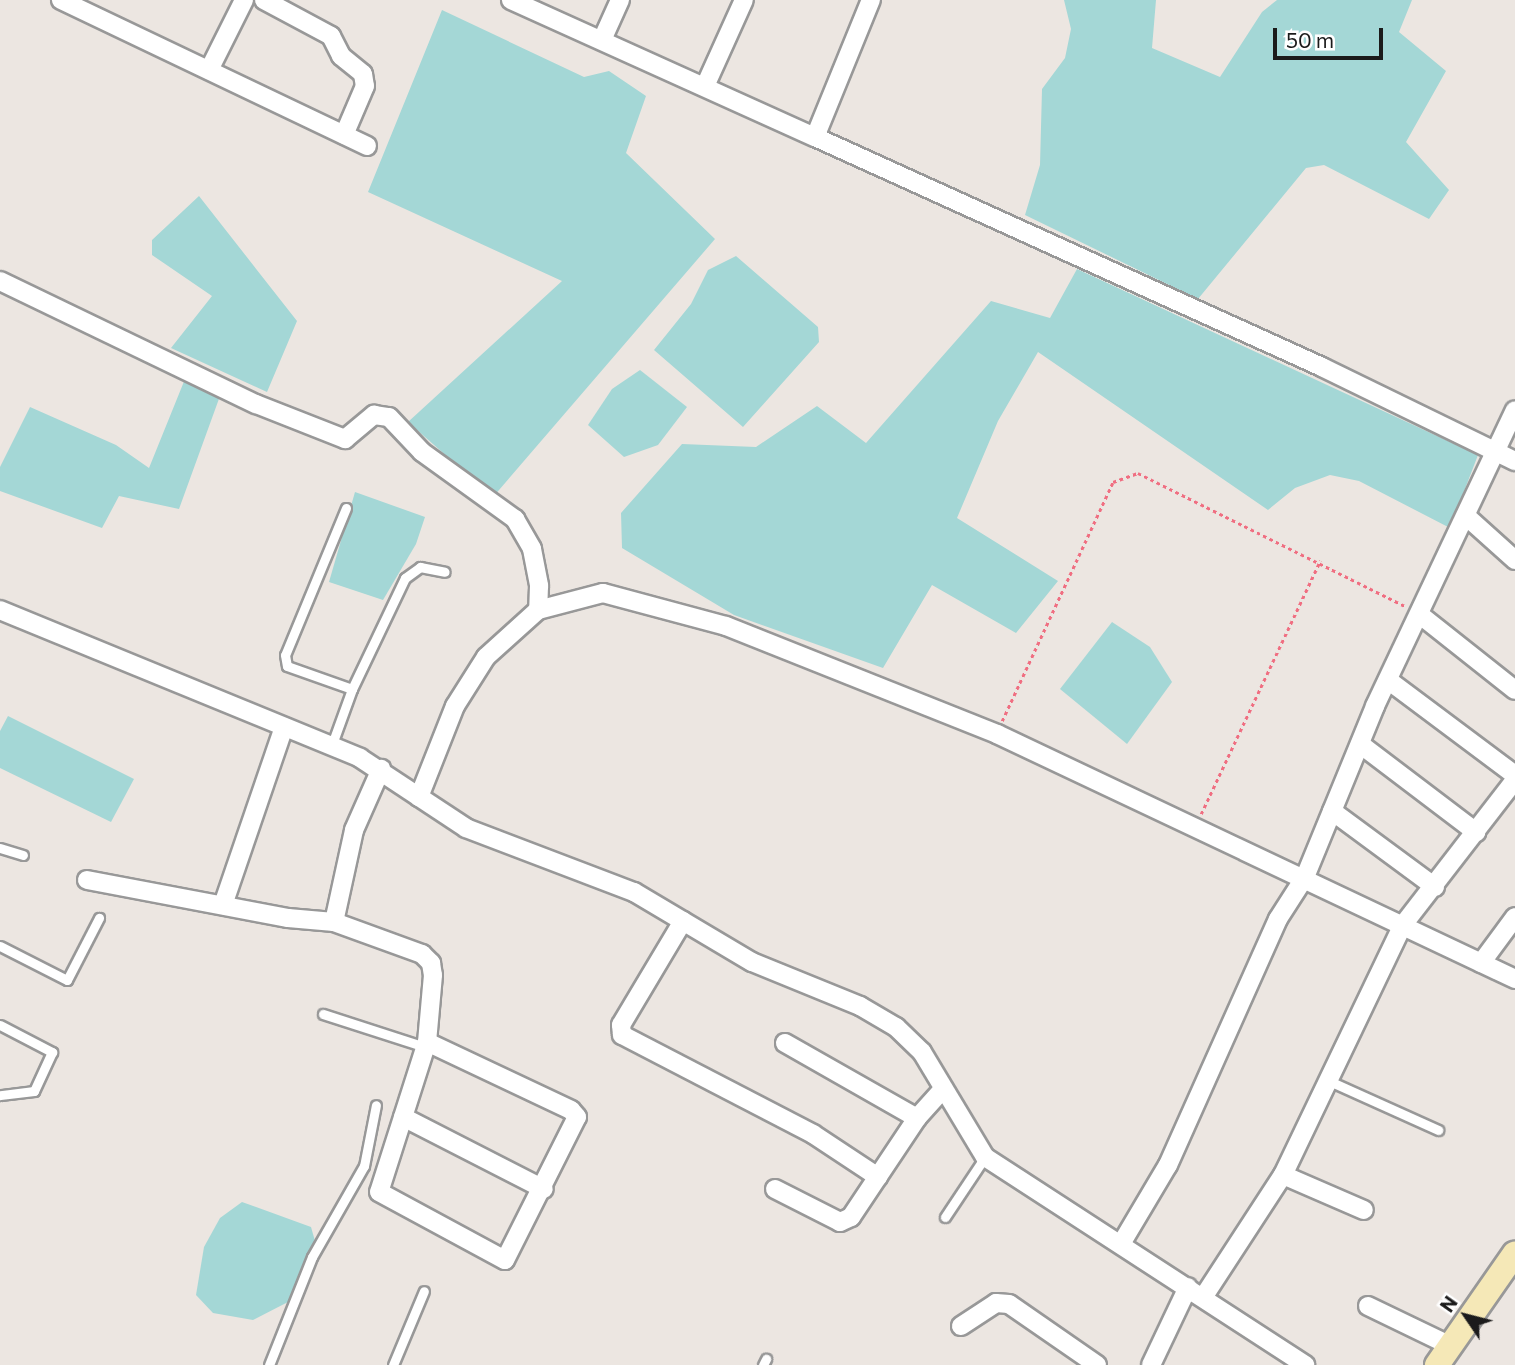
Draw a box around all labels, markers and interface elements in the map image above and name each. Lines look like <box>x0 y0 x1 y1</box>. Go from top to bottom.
scale bar <box>1277 14 1387 58</box>
text: 50 m <box>1286 27 1334 52</box>
north arrow <box>1431 1281 1501 1351</box>
text: N <box>1435 1291 1462 1316</box>

